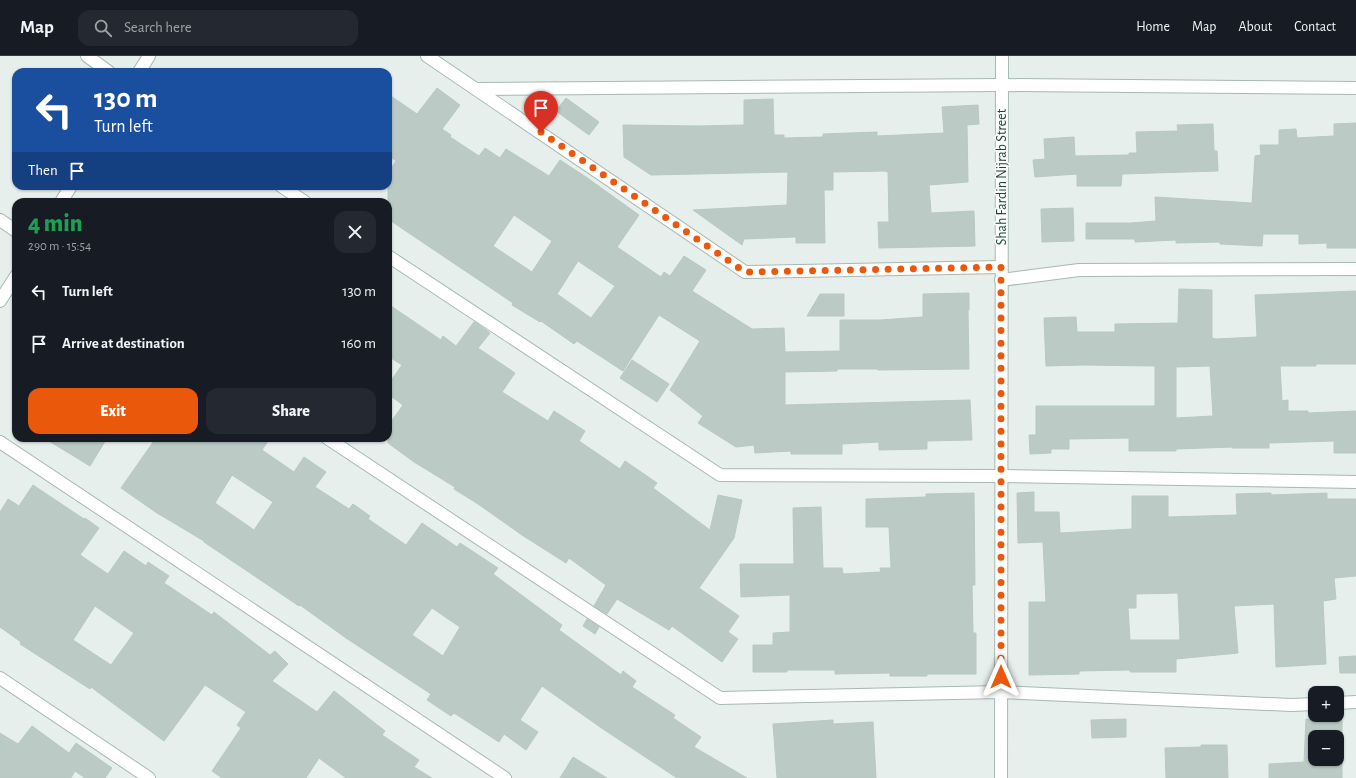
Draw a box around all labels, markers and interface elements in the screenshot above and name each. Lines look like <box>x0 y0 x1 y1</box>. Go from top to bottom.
search box <box>78 10 358 46</box>
icon: search <box>92 17 114 39</box>
text: Map <box>20 18 54 37</box>
text: Search here <box>124 20 192 35</box>
text: Home <box>1136 20 1170 34</box>
text: Map <box>1192 20 1216 34</box>
text: About <box>1238 20 1272 34</box>
text: Contact <box>1294 20 1336 34</box>
icon: left <box>28 84 80 136</box>
text: 130 m <box>94 85 158 113</box>
pin <box>524 91 558 132</box>
icon: arrive <box>530 97 552 119</box>
street label: Shah Fardin Nijrab Street <box>995 108 1009 245</box>
text: Turn left <box>94 118 153 136</box>
icon: arrive <box>66 160 88 182</box>
text: Then <box>28 163 58 178</box>
button: close <box>334 211 376 253</box>
text: 4 min <box>28 212 83 236</box>
text: 290 m · 15:54 <box>28 240 91 253</box>
icon: left <box>28 281 50 303</box>
text: Turn left <box>62 284 113 299</box>
text: 130 m <box>342 284 376 299</box>
icon: arrive <box>28 333 50 355</box>
text: Arrive at destination <box>62 336 185 351</box>
text: 160 m <box>341 336 376 351</box>
button: Exit <box>28 388 198 434</box>
button: Share <box>206 388 376 434</box>
position arrow <box>980 656 1022 698</box>
map controls <box>1308 686 1344 766</box>
button: + <box>1308 686 1344 722</box>
button: − <box>1308 730 1344 766</box>

